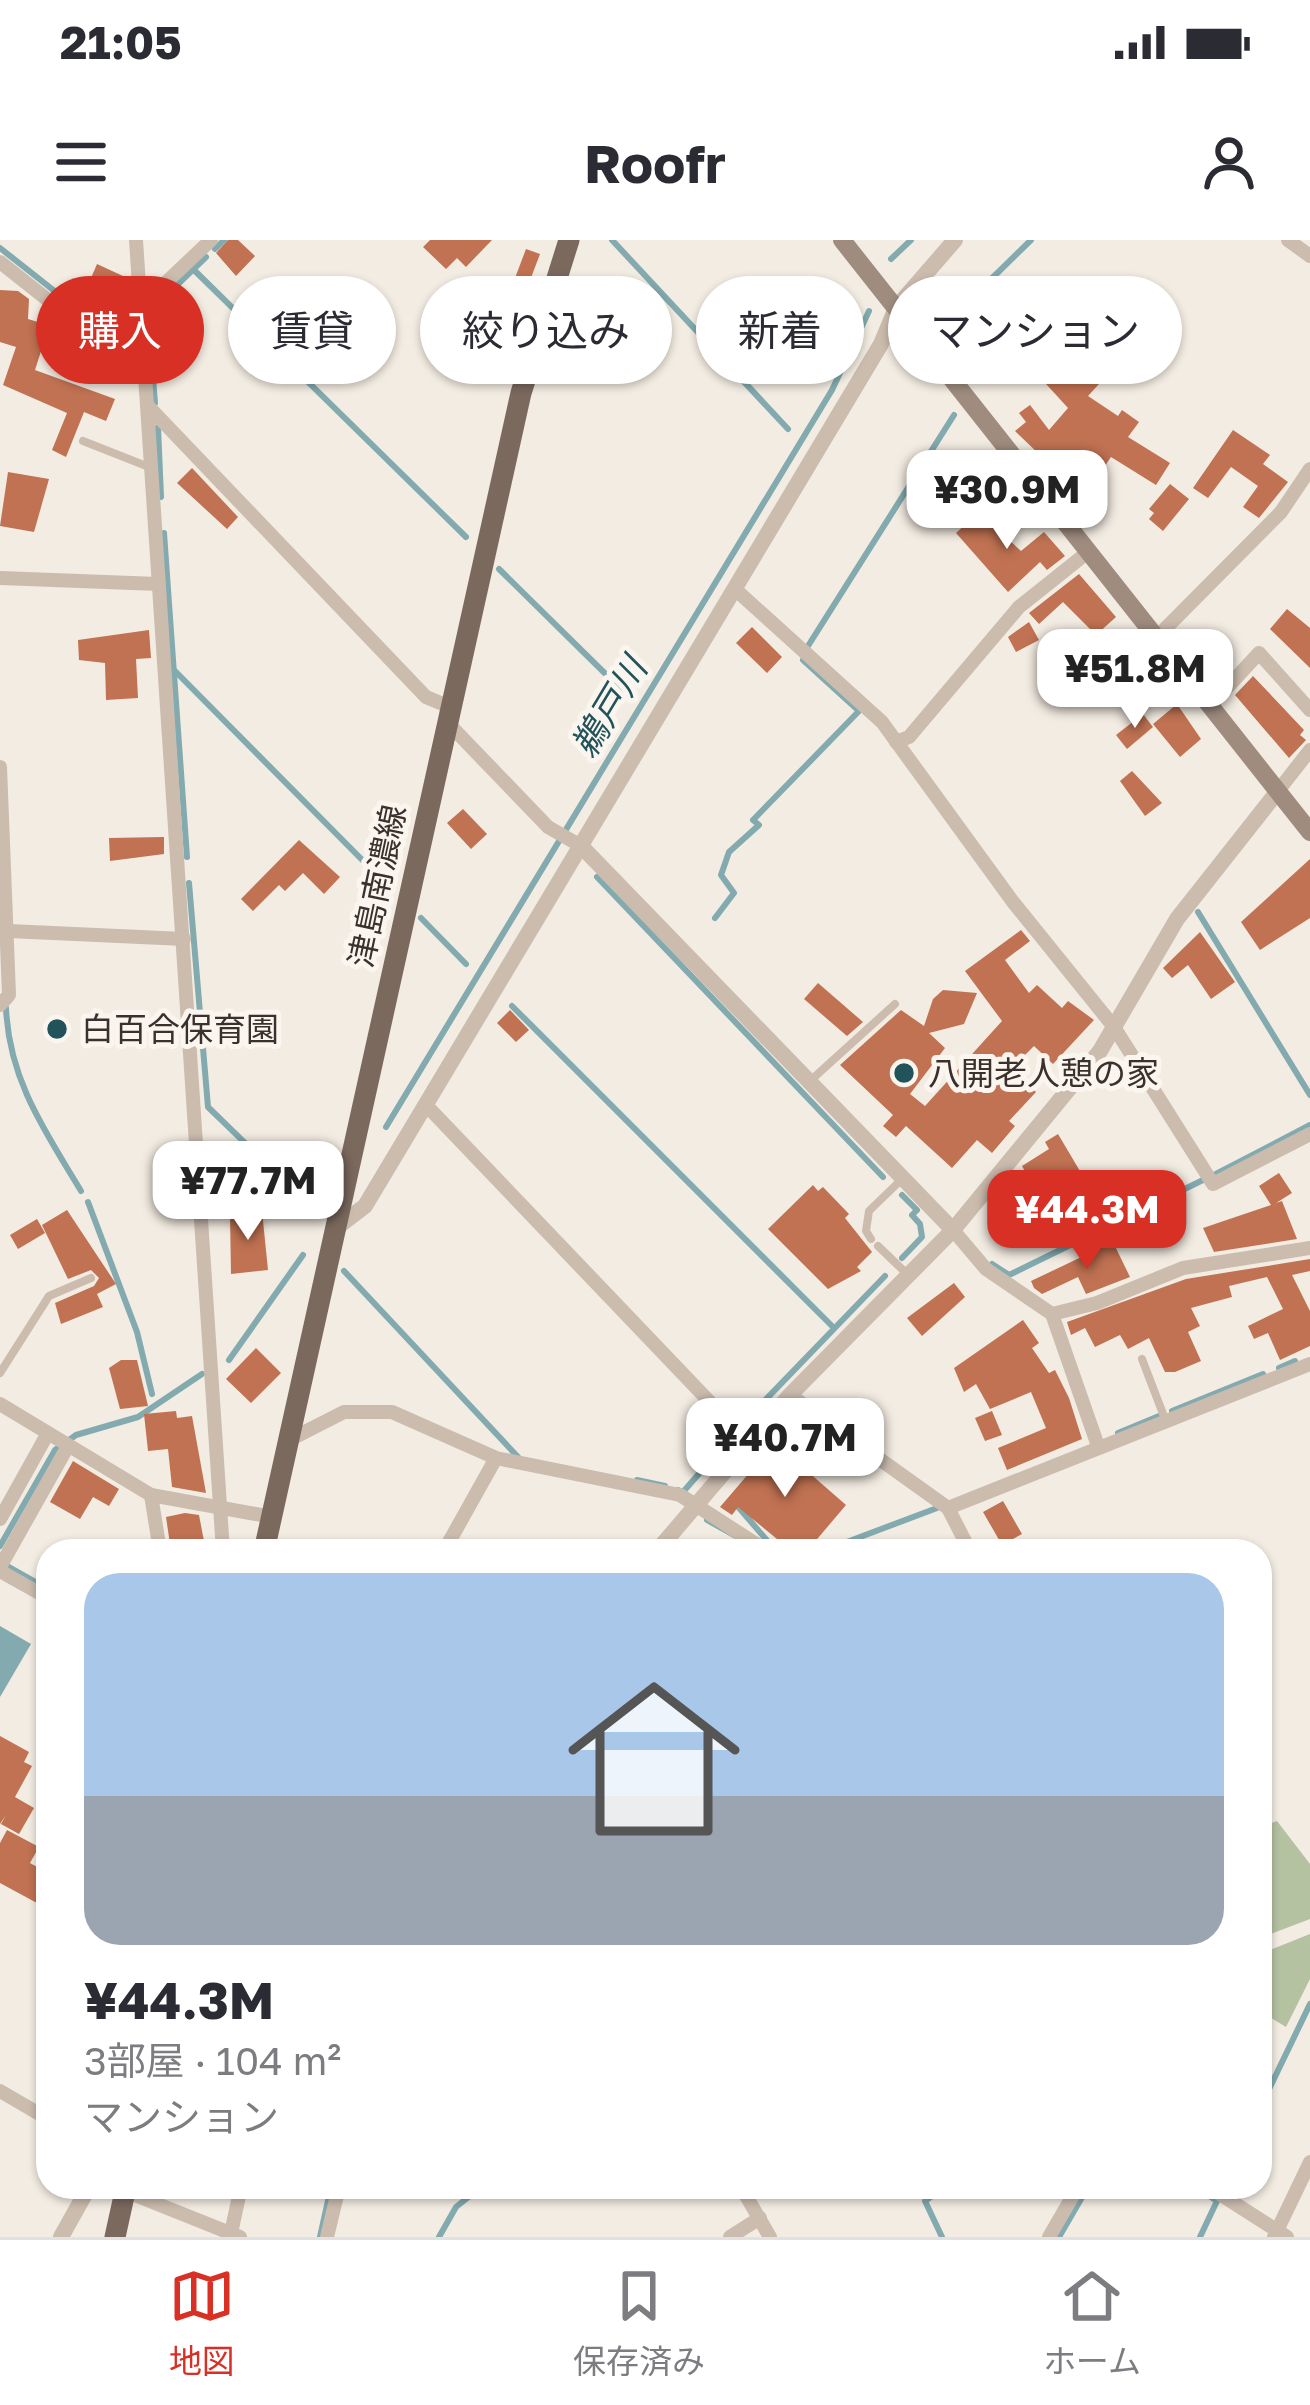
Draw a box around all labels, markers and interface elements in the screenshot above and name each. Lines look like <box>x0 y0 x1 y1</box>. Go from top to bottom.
text: 21:05 <box>60 15 182 69</box>
icon: menu <box>48 129 114 195</box>
icon: person <box>1196 129 1262 195</box>
text: Roofr <box>584 130 726 195</box>
chip: 購入 <box>36 276 204 384</box>
chip: 賃貸 <box>228 276 396 384</box>
chip: 絞り込み <box>420 276 672 384</box>
chip: 新着 <box>696 276 864 384</box>
chip: マンション <box>888 276 1182 384</box>
pin: ¥30.9M <box>909 450 1105 552</box>
text: ¥30.9M <box>934 465 1080 512</box>
pin: ¥51.8M <box>1037 629 1233 731</box>
text: ¥51.8M <box>1064 644 1206 691</box>
water label: 鵜戸川 <box>562 646 657 764</box>
street label: 津島南濃線 <box>340 801 413 971</box>
place label: 白百合保育園 <box>81 1009 279 1048</box>
marker: 白百合保育園 <box>44 1016 70 1042</box>
place label: 八開老人憩の家 <box>928 1053 1159 1092</box>
marker: 八開老人憩の家 <box>891 1060 917 1086</box>
pin: ¥77.7M <box>150 1141 346 1243</box>
text: ¥77.7M <box>180 1156 316 1203</box>
pin: ¥44.3M <box>989 1170 1185 1272</box>
text: ¥44.3M <box>1014 1185 1160 1232</box>
pin: ¥40.7M <box>687 1398 883 1500</box>
text: ¥40.7M <box>713 1413 857 1460</box>
icon: home <box>546 1651 762 1867</box>
text: ¥44.3M <box>84 1969 274 2030</box>
text: 3部屋 · 104 m² <box>84 2037 341 2084</box>
text: マンション <box>84 2093 279 2140</box>
tab: 地図 <box>169 2263 235 2383</box>
tab: 保存済み <box>573 2263 705 2383</box>
tab: ホーム <box>1043 2263 1141 2383</box>

